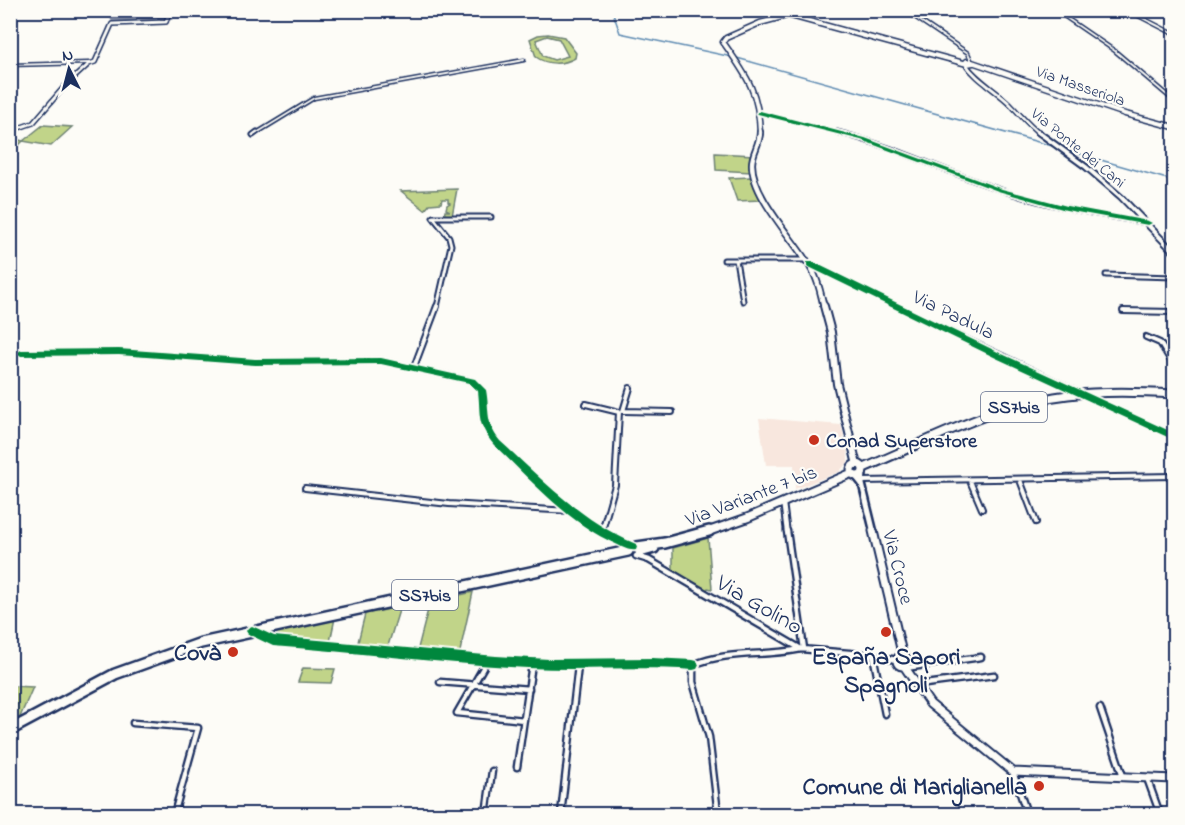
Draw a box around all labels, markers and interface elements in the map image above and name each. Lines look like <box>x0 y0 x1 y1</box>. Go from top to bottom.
north arrow <box>39 39 99 99</box>
text: N <box>61 44 74 69</box>
street label: Via Masseriola <box>1032 60 1128 113</box>
street label: Via Ponte dei Cani <box>1024 102 1131 194</box>
street label: Via Padula <box>906 284 999 349</box>
road number: SS7bis <box>981 392 1047 422</box>
place label: Conad Superstore <box>826 428 978 457</box>
marker: Conad Superstore <box>807 433 821 447</box>
street label: Via Variante 7 bis <box>681 459 822 536</box>
street label: Via Croce <box>873 527 920 608</box>
street label: Via Golino <box>708 567 809 645</box>
road number: SS7bis <box>392 580 458 610</box>
marker: España Sapori Spagnoli <box>879 625 893 639</box>
place label: Covà <box>174 637 222 672</box>
place label: España Sapori Spagnoli <box>811 641 961 705</box>
marker: Covà <box>226 645 240 659</box>
place label: Comune di Mariglianella <box>803 771 1027 807</box>
marker: Comune di Mariglianella <box>1032 779 1046 793</box>

